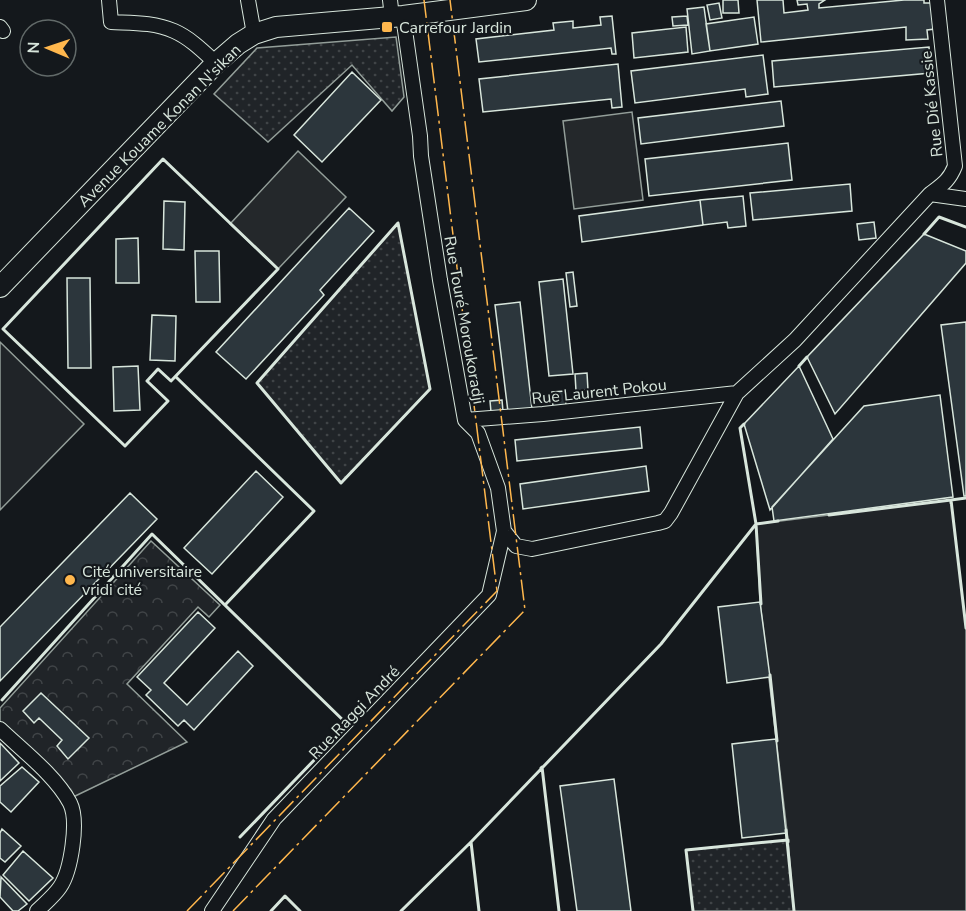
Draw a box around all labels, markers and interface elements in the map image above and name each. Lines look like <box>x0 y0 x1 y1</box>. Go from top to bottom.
place label: Carrefour Jardin <box>399 17 512 39</box>
north arrow <box>18 18 78 78</box>
marker: Carrefour Jardin <box>380 20 394 34</box>
street label: Avenue Kouame Konan N'sikan <box>73 39 246 212</box>
text: N <box>23 41 45 54</box>
street label: Rue Dié Kassie <box>915 50 949 158</box>
street label: Rue Touré Moroukoradji <box>438 234 490 406</box>
street label: Rue Laurent Pokou <box>530 374 668 410</box>
place label: Cité universitaire vridi cité <box>82 561 202 601</box>
marker: Cité universitaire vridi cité <box>63 573 77 587</box>
street label: Rue Raggi André <box>304 661 405 764</box>

